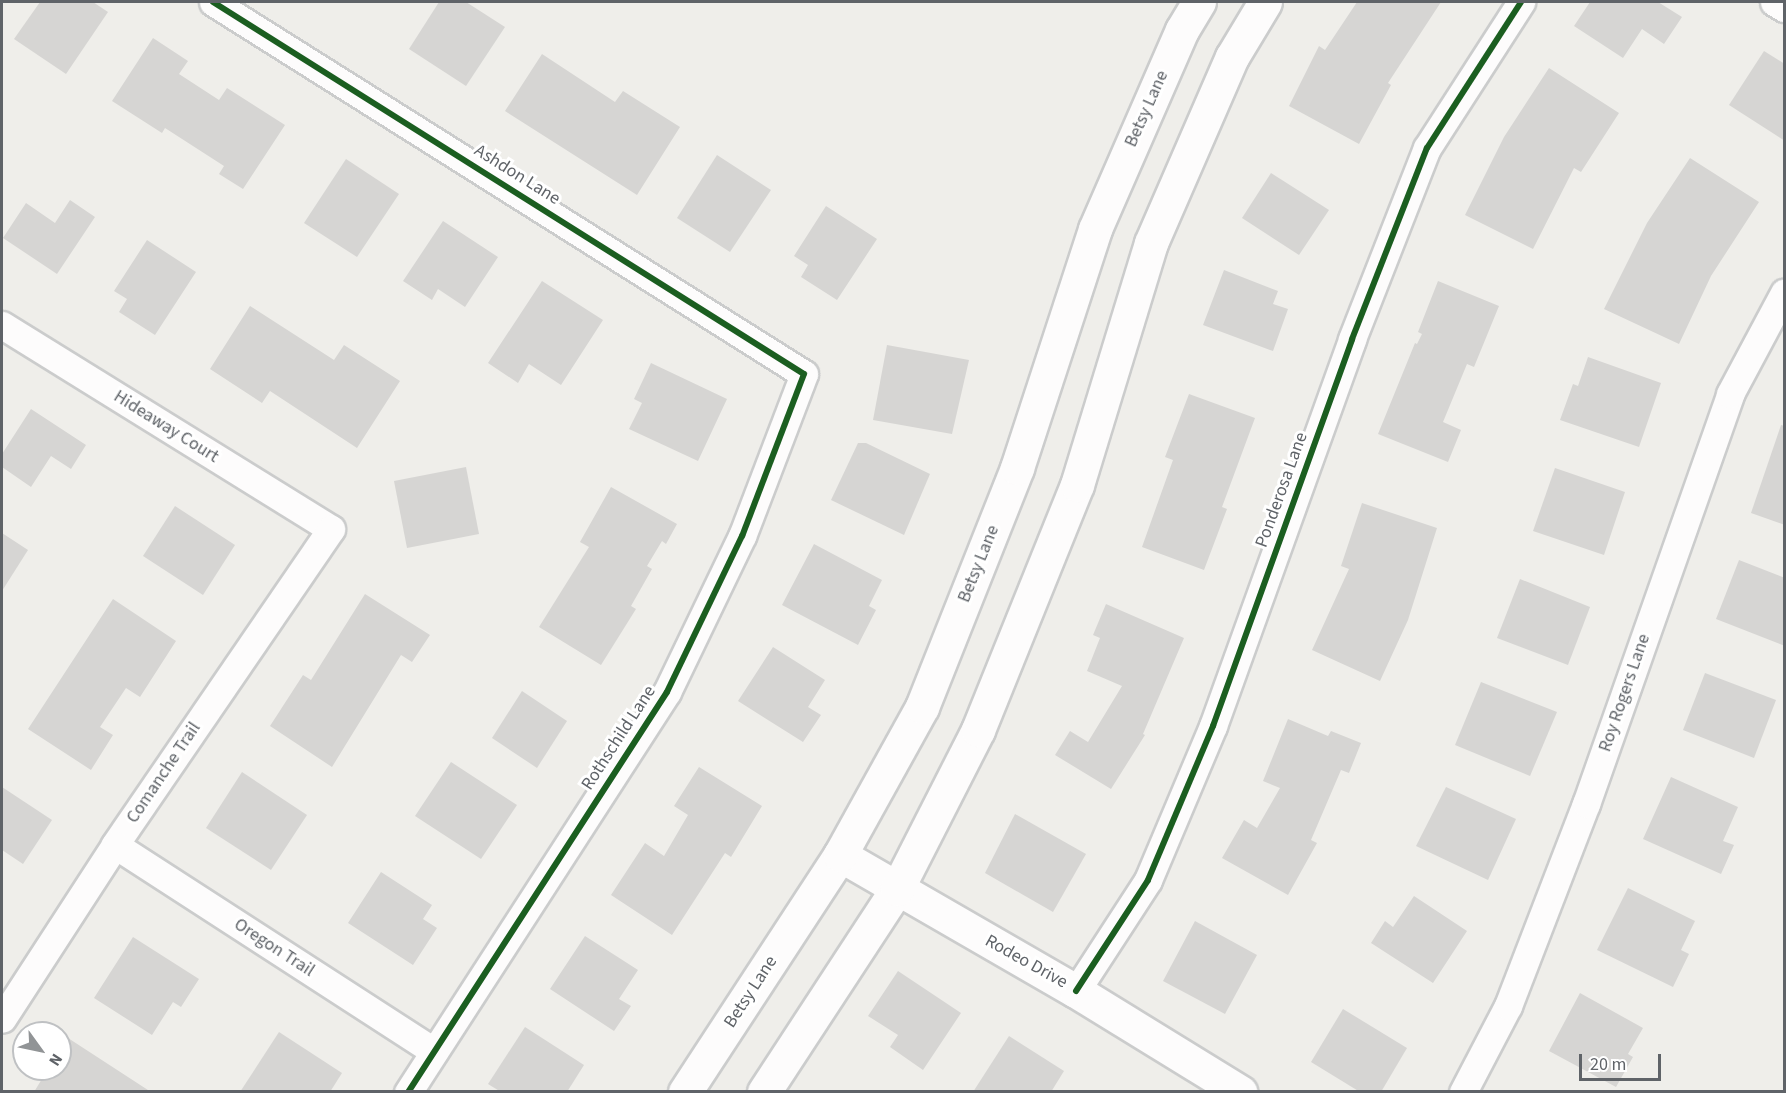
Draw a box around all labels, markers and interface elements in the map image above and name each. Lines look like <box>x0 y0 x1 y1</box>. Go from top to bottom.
street label: Betsy Lane <box>1121 67 1173 151</box>
street label: Ashdon Lane <box>470 140 564 210</box>
street label: Hideaway Court <box>109 386 223 468</box>
street label: Ponderosa Lane <box>1251 430 1313 550</box>
street label: Betsy Lane <box>954 522 1004 606</box>
street label: Roy Rogers Lane <box>1595 631 1655 755</box>
street label: Rothschild Lane <box>577 682 661 794</box>
street label: Comanche Trail <box>122 718 206 828</box>
street label: Oregon Trail <box>230 914 318 982</box>
street label: Rodeo Drive <box>981 930 1071 994</box>
street label: Betsy Lane <box>720 952 782 1032</box>
north arrow <box>12 1021 72 1081</box>
scale bar <box>1582 1042 1664 1080</box>
text: N <box>43 1049 68 1070</box>
text: 20 m <box>1590 1052 1626 1077</box>

